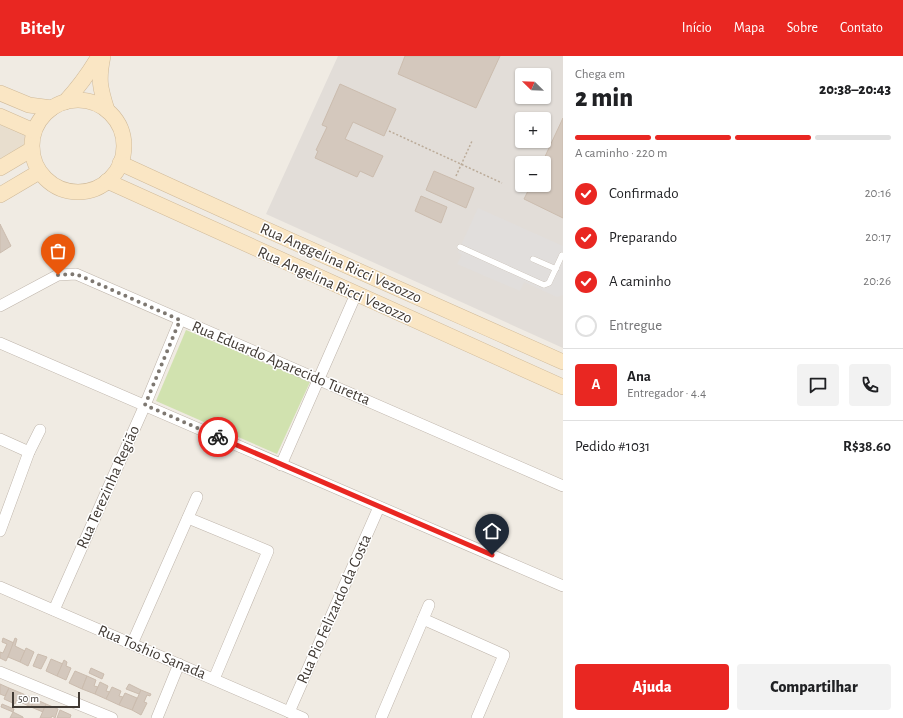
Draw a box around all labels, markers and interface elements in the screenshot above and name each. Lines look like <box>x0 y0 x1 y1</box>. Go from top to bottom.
text: Bitely <box>20 19 65 38</box>
text: Início <box>682 21 712 35</box>
text: Mapa <box>734 21 765 35</box>
text: Sobre <box>787 21 818 35</box>
text: Contato <box>840 21 883 35</box>
north arrow <box>515 68 551 104</box>
map controls <box>515 68 551 192</box>
text: Chega em <box>575 68 625 81</box>
text: 20:38–20:43 <box>819 82 891 97</box>
text: 2 min <box>575 85 633 111</box>
button: + <box>515 112 551 148</box>
text: A caminho · 220 m <box>575 147 667 160</box>
button: − <box>515 156 551 192</box>
icon: check <box>575 183 597 205</box>
text: Confirmado <box>609 186 679 201</box>
text: 20:16 <box>865 187 891 200</box>
street label: Rua Anggelina Ricci Vezozzo <box>258 220 424 306</box>
icon: check <box>575 227 597 249</box>
text: Preparando <box>609 230 677 245</box>
text: 20:17 <box>865 231 891 244</box>
pin <box>41 234 75 275</box>
icon: bag <box>47 240 69 262</box>
street label: Rua Angelina Ricci Vezozzo <box>255 244 415 326</box>
icon: check <box>575 271 597 293</box>
text: A caminho <box>609 274 671 289</box>
text: 20:26 <box>863 275 891 288</box>
street label: Rua Eduardo Aparecido Turetta <box>189 318 373 408</box>
text: Entregue <box>609 318 662 333</box>
button: chat <box>797 364 839 406</box>
button: phone <box>849 364 891 406</box>
text: Ana <box>627 369 651 384</box>
text: A <box>591 377 601 392</box>
text: Entregador · 4.4 <box>627 387 706 400</box>
courier <box>198 417 238 457</box>
street label: Rua Terezinha Região <box>74 423 142 551</box>
icon: bike <box>207 426 229 448</box>
text: Pedido #1031 <box>575 439 650 454</box>
text: R$38.60 <box>843 439 891 454</box>
pin <box>475 514 509 555</box>
icon: home <box>481 520 503 542</box>
street label: Rua Pio Felizardo da Costa <box>294 532 374 686</box>
street label: Rua Toshio Sanada <box>96 622 208 682</box>
button: Ajuda <box>575 664 729 710</box>
button: Compartilhar <box>737 664 891 710</box>
scale bar <box>12 690 80 709</box>
text: 50 m <box>18 693 39 704</box>

